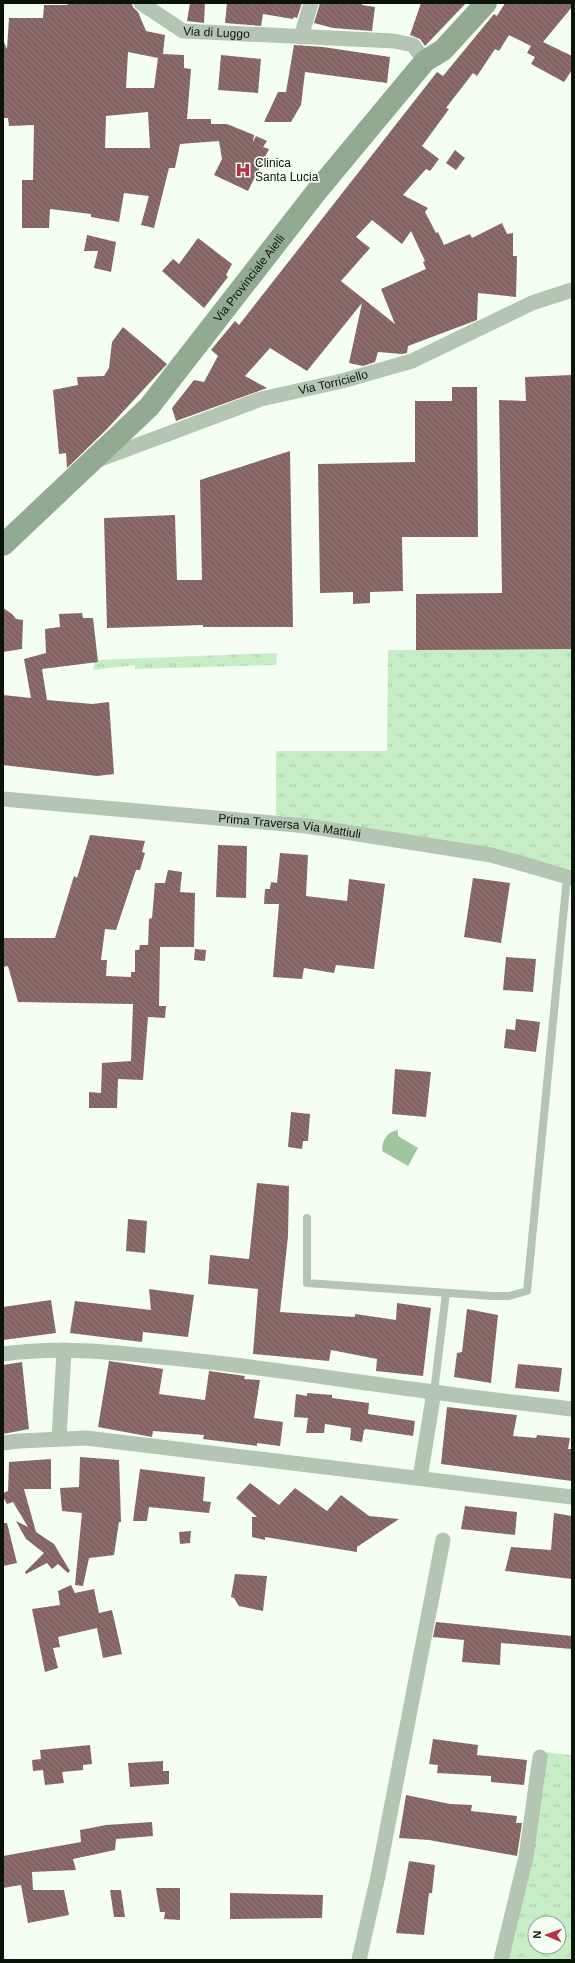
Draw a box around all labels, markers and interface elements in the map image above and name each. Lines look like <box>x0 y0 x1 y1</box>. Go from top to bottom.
street label: Via di Luggo <box>183 24 250 41</box>
place label: Clinica Santa Lucia <box>255 156 319 184</box>
hospital icon: Clinica Santa Lucia <box>234 161 252 179</box>
street label: Via Provinciale Aielli <box>211 232 288 325</box>
street label: Via Torriciello <box>297 367 370 397</box>
street label: Prima Traversa Via Mattiuli <box>218 811 362 841</box>
north arrow <box>527 1915 567 1955</box>
text: N <box>531 1930 543 1939</box>

